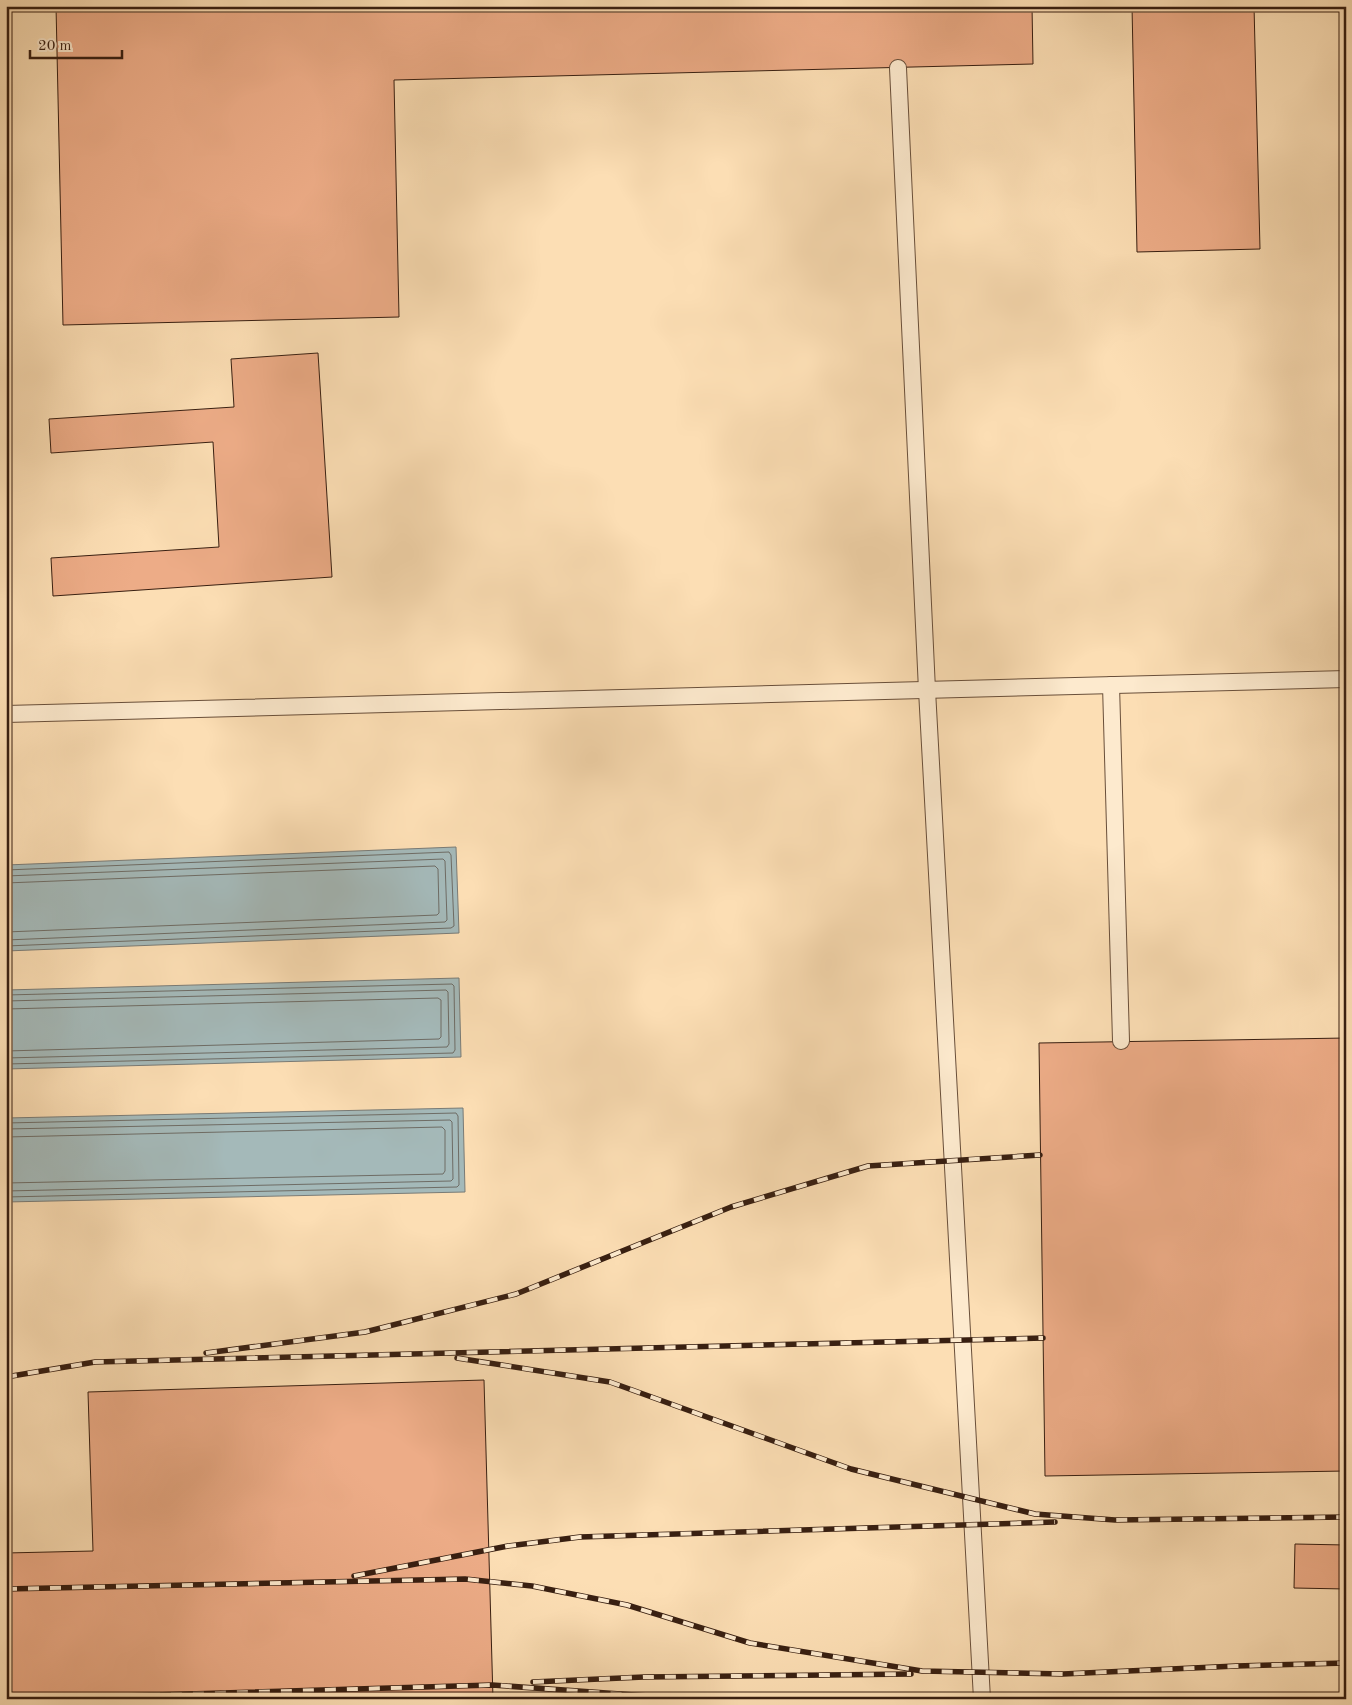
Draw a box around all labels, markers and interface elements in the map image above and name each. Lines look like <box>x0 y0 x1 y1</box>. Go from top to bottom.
scale bar <box>30 28 122 60</box>
text: 20 m <box>38 39 72 54</box>

